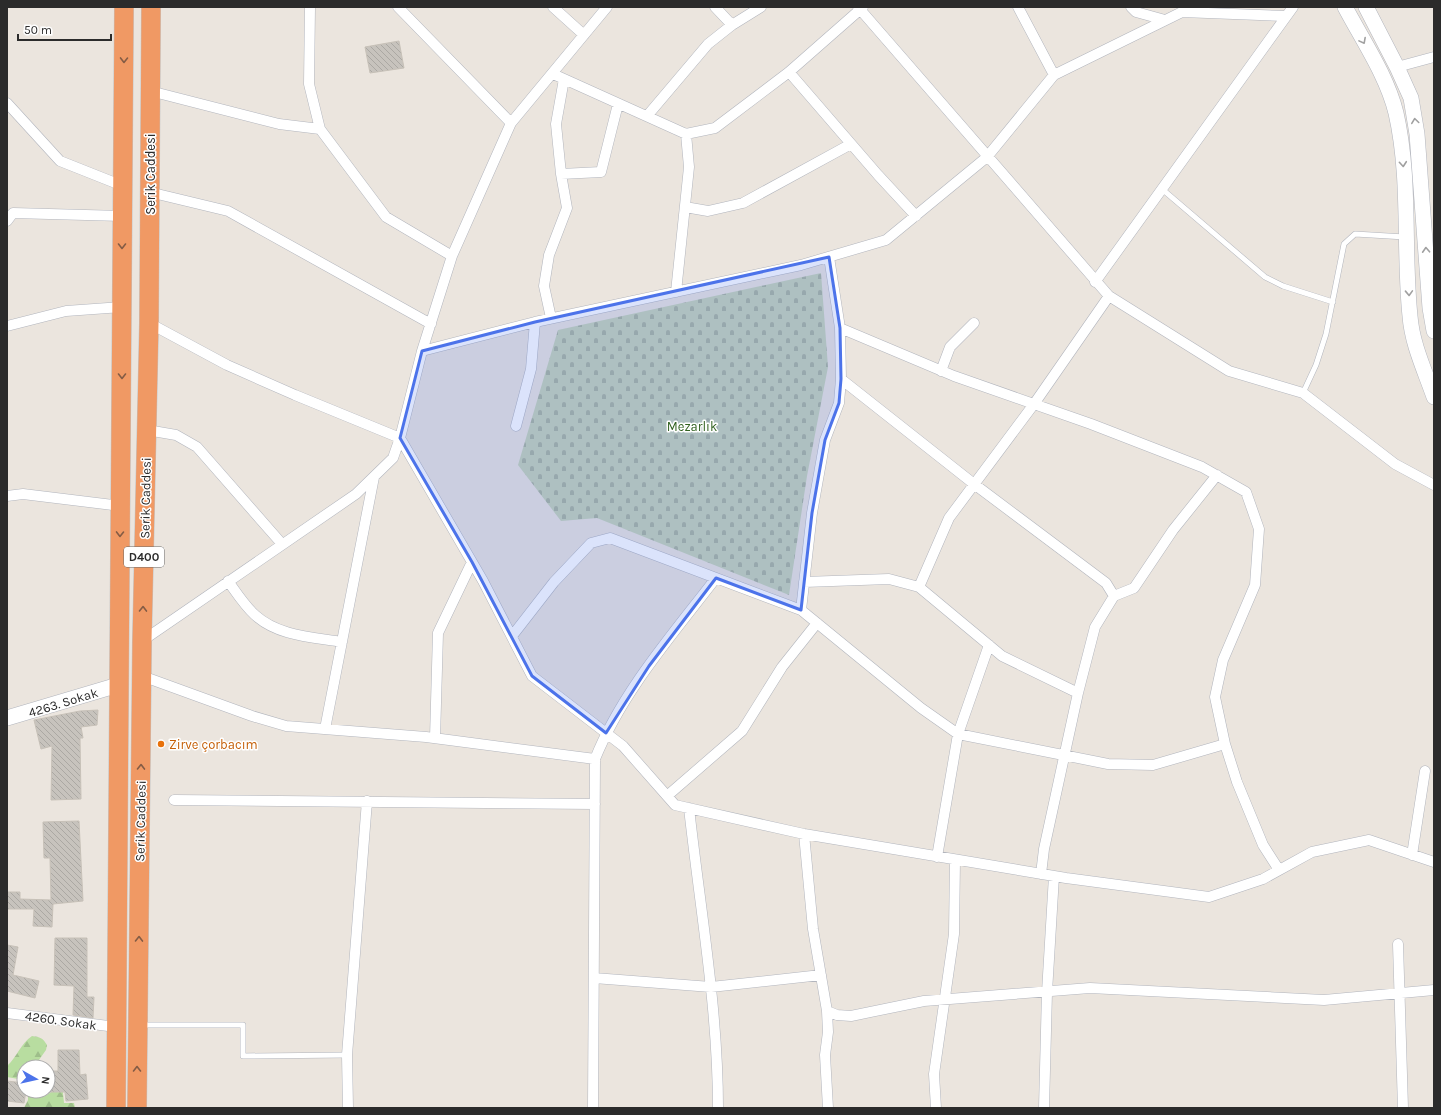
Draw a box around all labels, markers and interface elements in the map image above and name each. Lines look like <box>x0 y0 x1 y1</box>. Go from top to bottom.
scale bar <box>18 16 111 42</box>
text: 50 m <box>24 23 52 37</box>
one-way arrow <box>1358 37 1366 45</box>
one-way arrow <box>120 57 128 63</box>
one-way arrow <box>1411 117 1420 124</box>
street label: Serik Caddesi <box>143 133 158 215</box>
one-way arrow <box>1398 161 1407 167</box>
one-way arrow <box>118 243 126 249</box>
one-way arrow <box>1422 247 1430 253</box>
one-way arrow <box>1404 290 1413 296</box>
one-way arrow <box>118 373 126 379</box>
park label: Mezarlık <box>667 419 717 434</box>
street label: Serik Caddesi <box>137 457 154 539</box>
one-way arrow <box>116 531 124 537</box>
road number: D400 <box>124 547 164 567</box>
one-way arrow <box>139 606 147 612</box>
street label: 4263. Sokak <box>26 685 100 720</box>
place label: Zirve çorbacım <box>169 737 258 752</box>
marker: Zirve çorbacım <box>156 739 166 749</box>
one-way arrow <box>137 764 145 770</box>
street label: Serik Caddesi <box>132 780 149 862</box>
one-way arrow <box>135 936 143 942</box>
street label: 4260. Sokak <box>24 1008 98 1033</box>
north arrow <box>16 1059 56 1099</box>
one-way arrow <box>133 1066 141 1072</box>
text: N <box>38 1076 52 1085</box>

